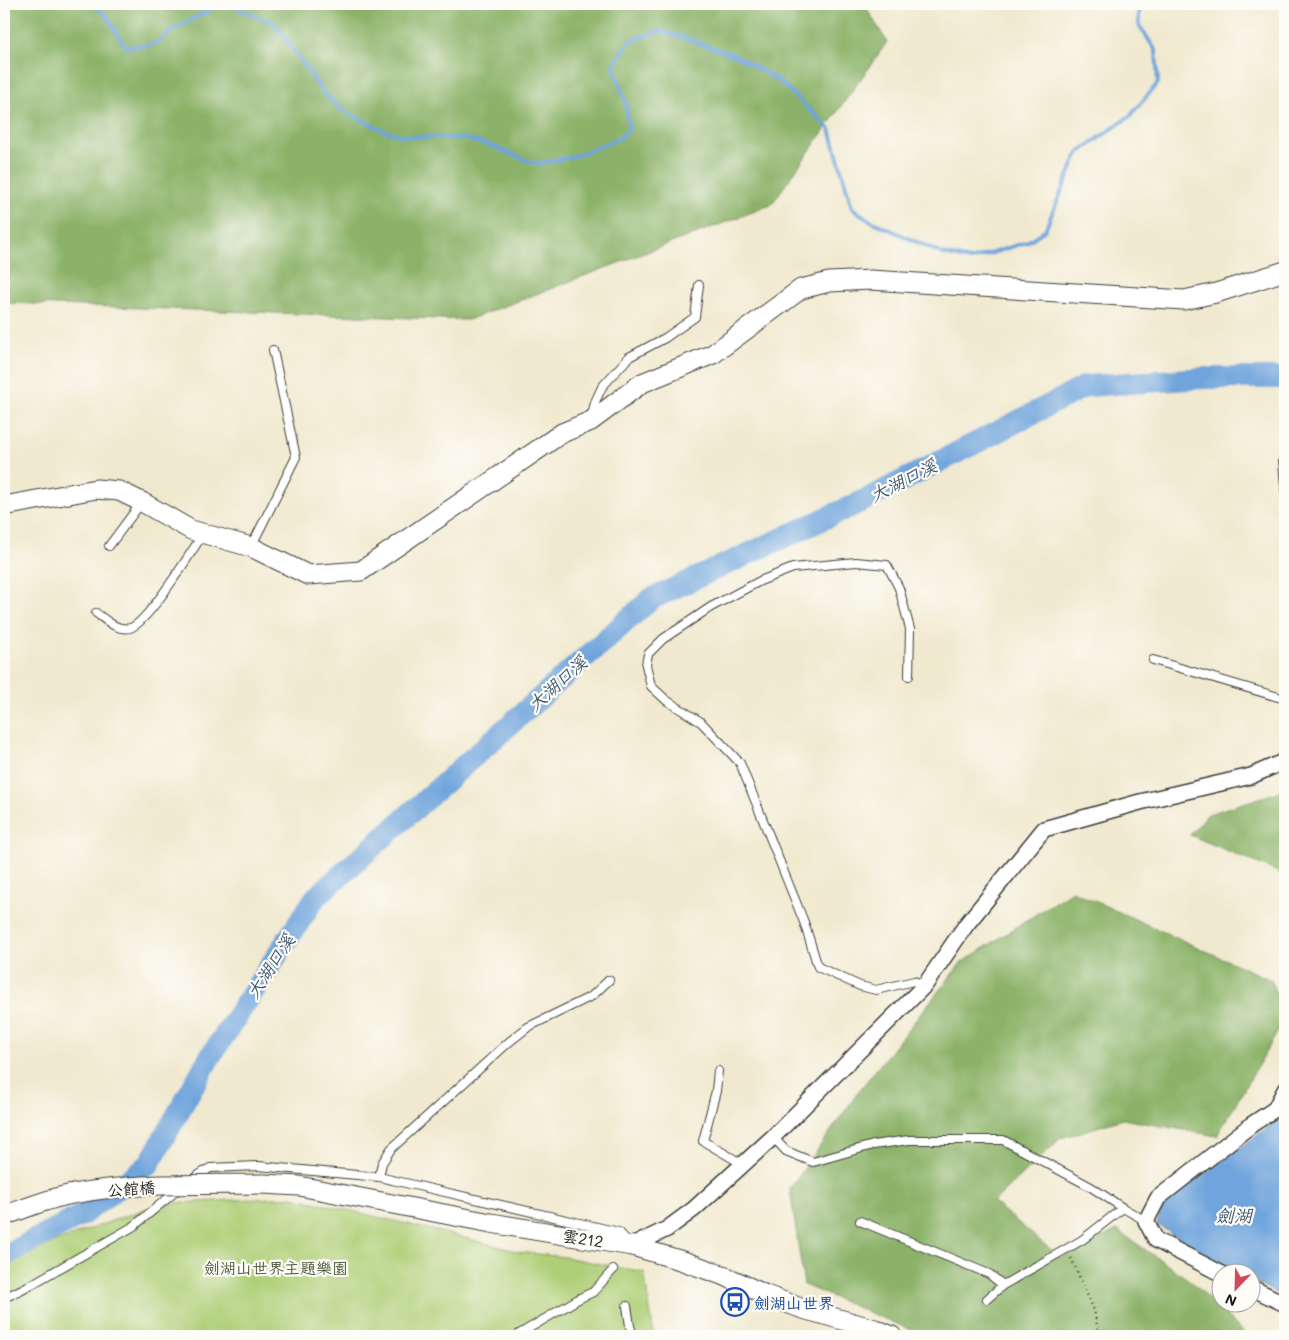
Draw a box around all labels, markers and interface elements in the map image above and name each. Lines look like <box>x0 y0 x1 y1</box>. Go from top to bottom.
water label: 大湖口溪 <box>865 453 941 507</box>
water label: 大湖口溪 <box>522 649 593 716</box>
water label: 大湖口溪 <box>240 928 300 1003</box>
street label: 公館橋 <box>106 1176 156 1200</box>
water label: 劍湖 <box>1216 1203 1254 1227</box>
street label: 雲212 <box>561 1224 605 1252</box>
park label: 劍湖山世界主題樂園 <box>204 1257 348 1278</box>
north arrow <box>1212 1262 1262 1312</box>
bus stop icon: 劍湖山世界 <box>720 1287 750 1317</box>
text: N <box>1222 1290 1239 1311</box>
place label: 劍湖山世界 <box>754 1292 834 1313</box>

